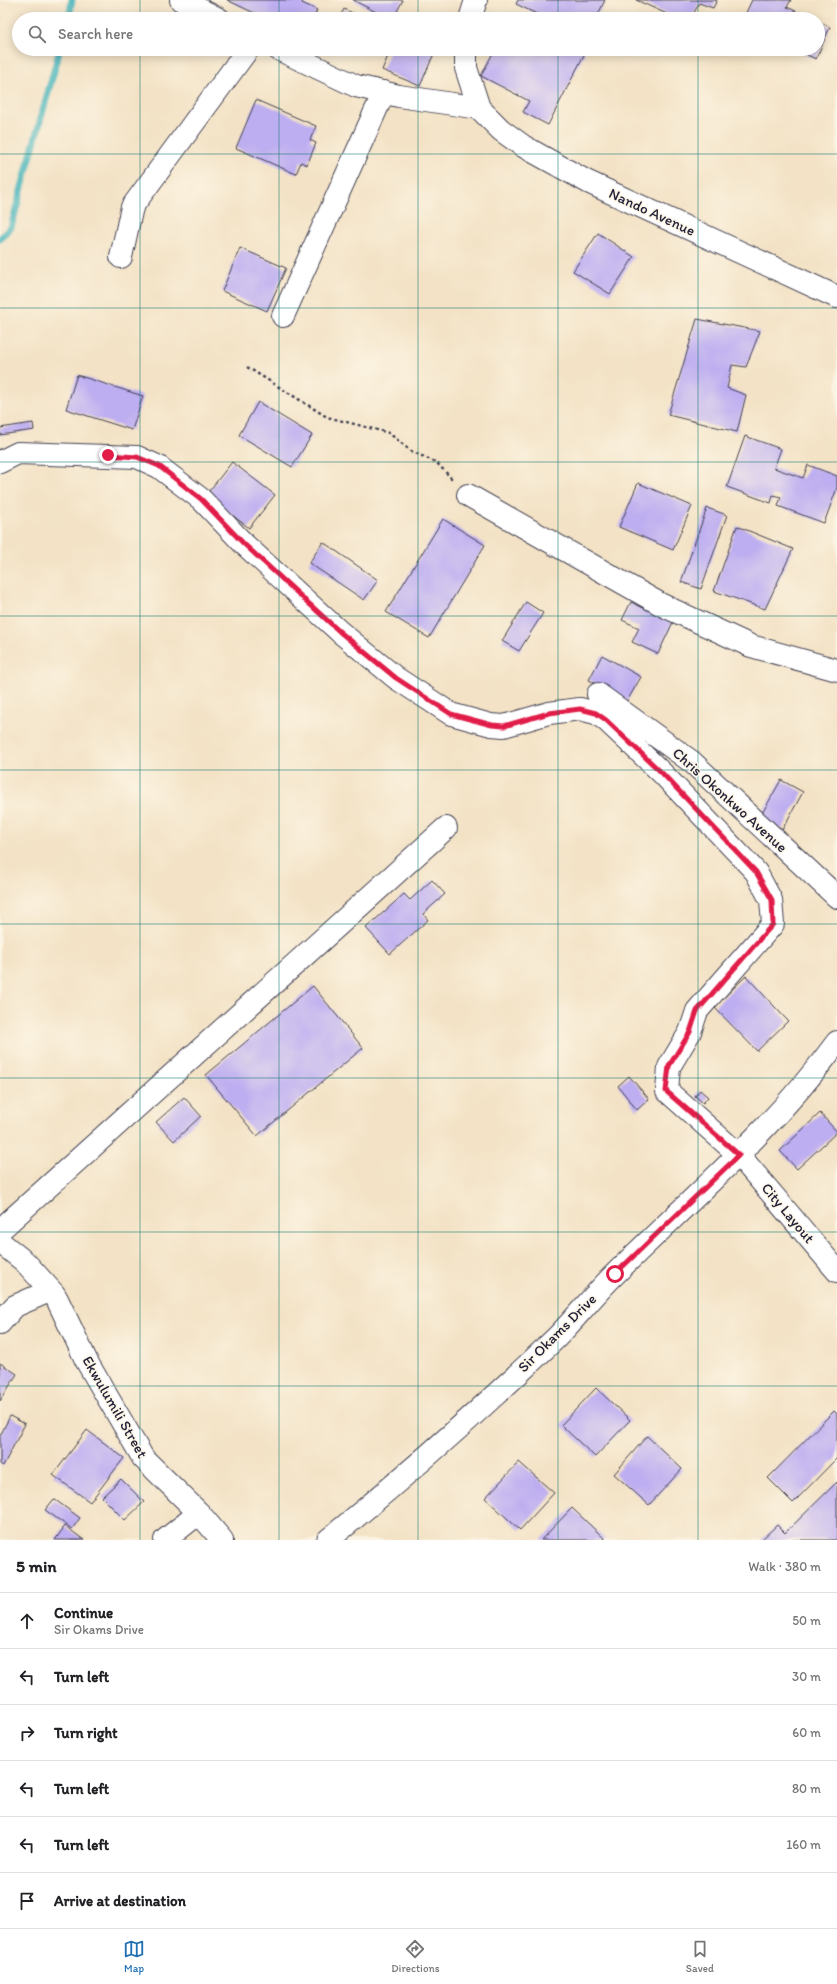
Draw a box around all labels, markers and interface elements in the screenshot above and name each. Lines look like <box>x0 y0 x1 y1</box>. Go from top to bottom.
search box <box>12 12 825 56</box>
icon: search <box>26 23 48 45</box>
text: Search here <box>58 25 133 43</box>
street label: Nando Avenue <box>606 184 698 240</box>
route end <box>99 446 117 464</box>
street label: Chris Okonkwo Avenue <box>669 744 791 856</box>
street label: City Layout <box>758 1179 819 1247</box>
route start <box>606 1265 624 1283</box>
street label: Sir Okams Drive <box>514 1290 600 1376</box>
street label: Ekwulumili Street <box>78 1353 152 1462</box>
text: 5 min <box>16 1556 56 1576</box>
text: Walk · 380 m <box>748 1559 821 1574</box>
text: Continue <box>54 1604 113 1622</box>
icon: ahead <box>16 1610 38 1632</box>
text: 50 m <box>792 1613 821 1628</box>
text: Sir Okams Drive <box>54 1622 144 1637</box>
icon: left <box>16 1666 38 1688</box>
text: Turn left <box>54 1668 109 1686</box>
text: 30 m <box>792 1669 821 1684</box>
icon: right <box>16 1722 38 1744</box>
text: Turn right <box>54 1724 118 1742</box>
text: 60 m <box>792 1725 821 1740</box>
icon: left <box>16 1778 38 1800</box>
text: Turn left <box>54 1780 109 1798</box>
text: 80 m <box>792 1781 821 1796</box>
icon: left <box>16 1834 38 1856</box>
text: Turn left <box>54 1836 109 1854</box>
text: 160 m <box>786 1837 821 1852</box>
icon: arrive <box>16 1890 38 1912</box>
text: Arrive at destination <box>54 1892 186 1910</box>
tab: Map <box>123 1938 145 1975</box>
tab: Directions <box>391 1938 440 1975</box>
tab: Saved <box>686 1938 714 1975</box>

